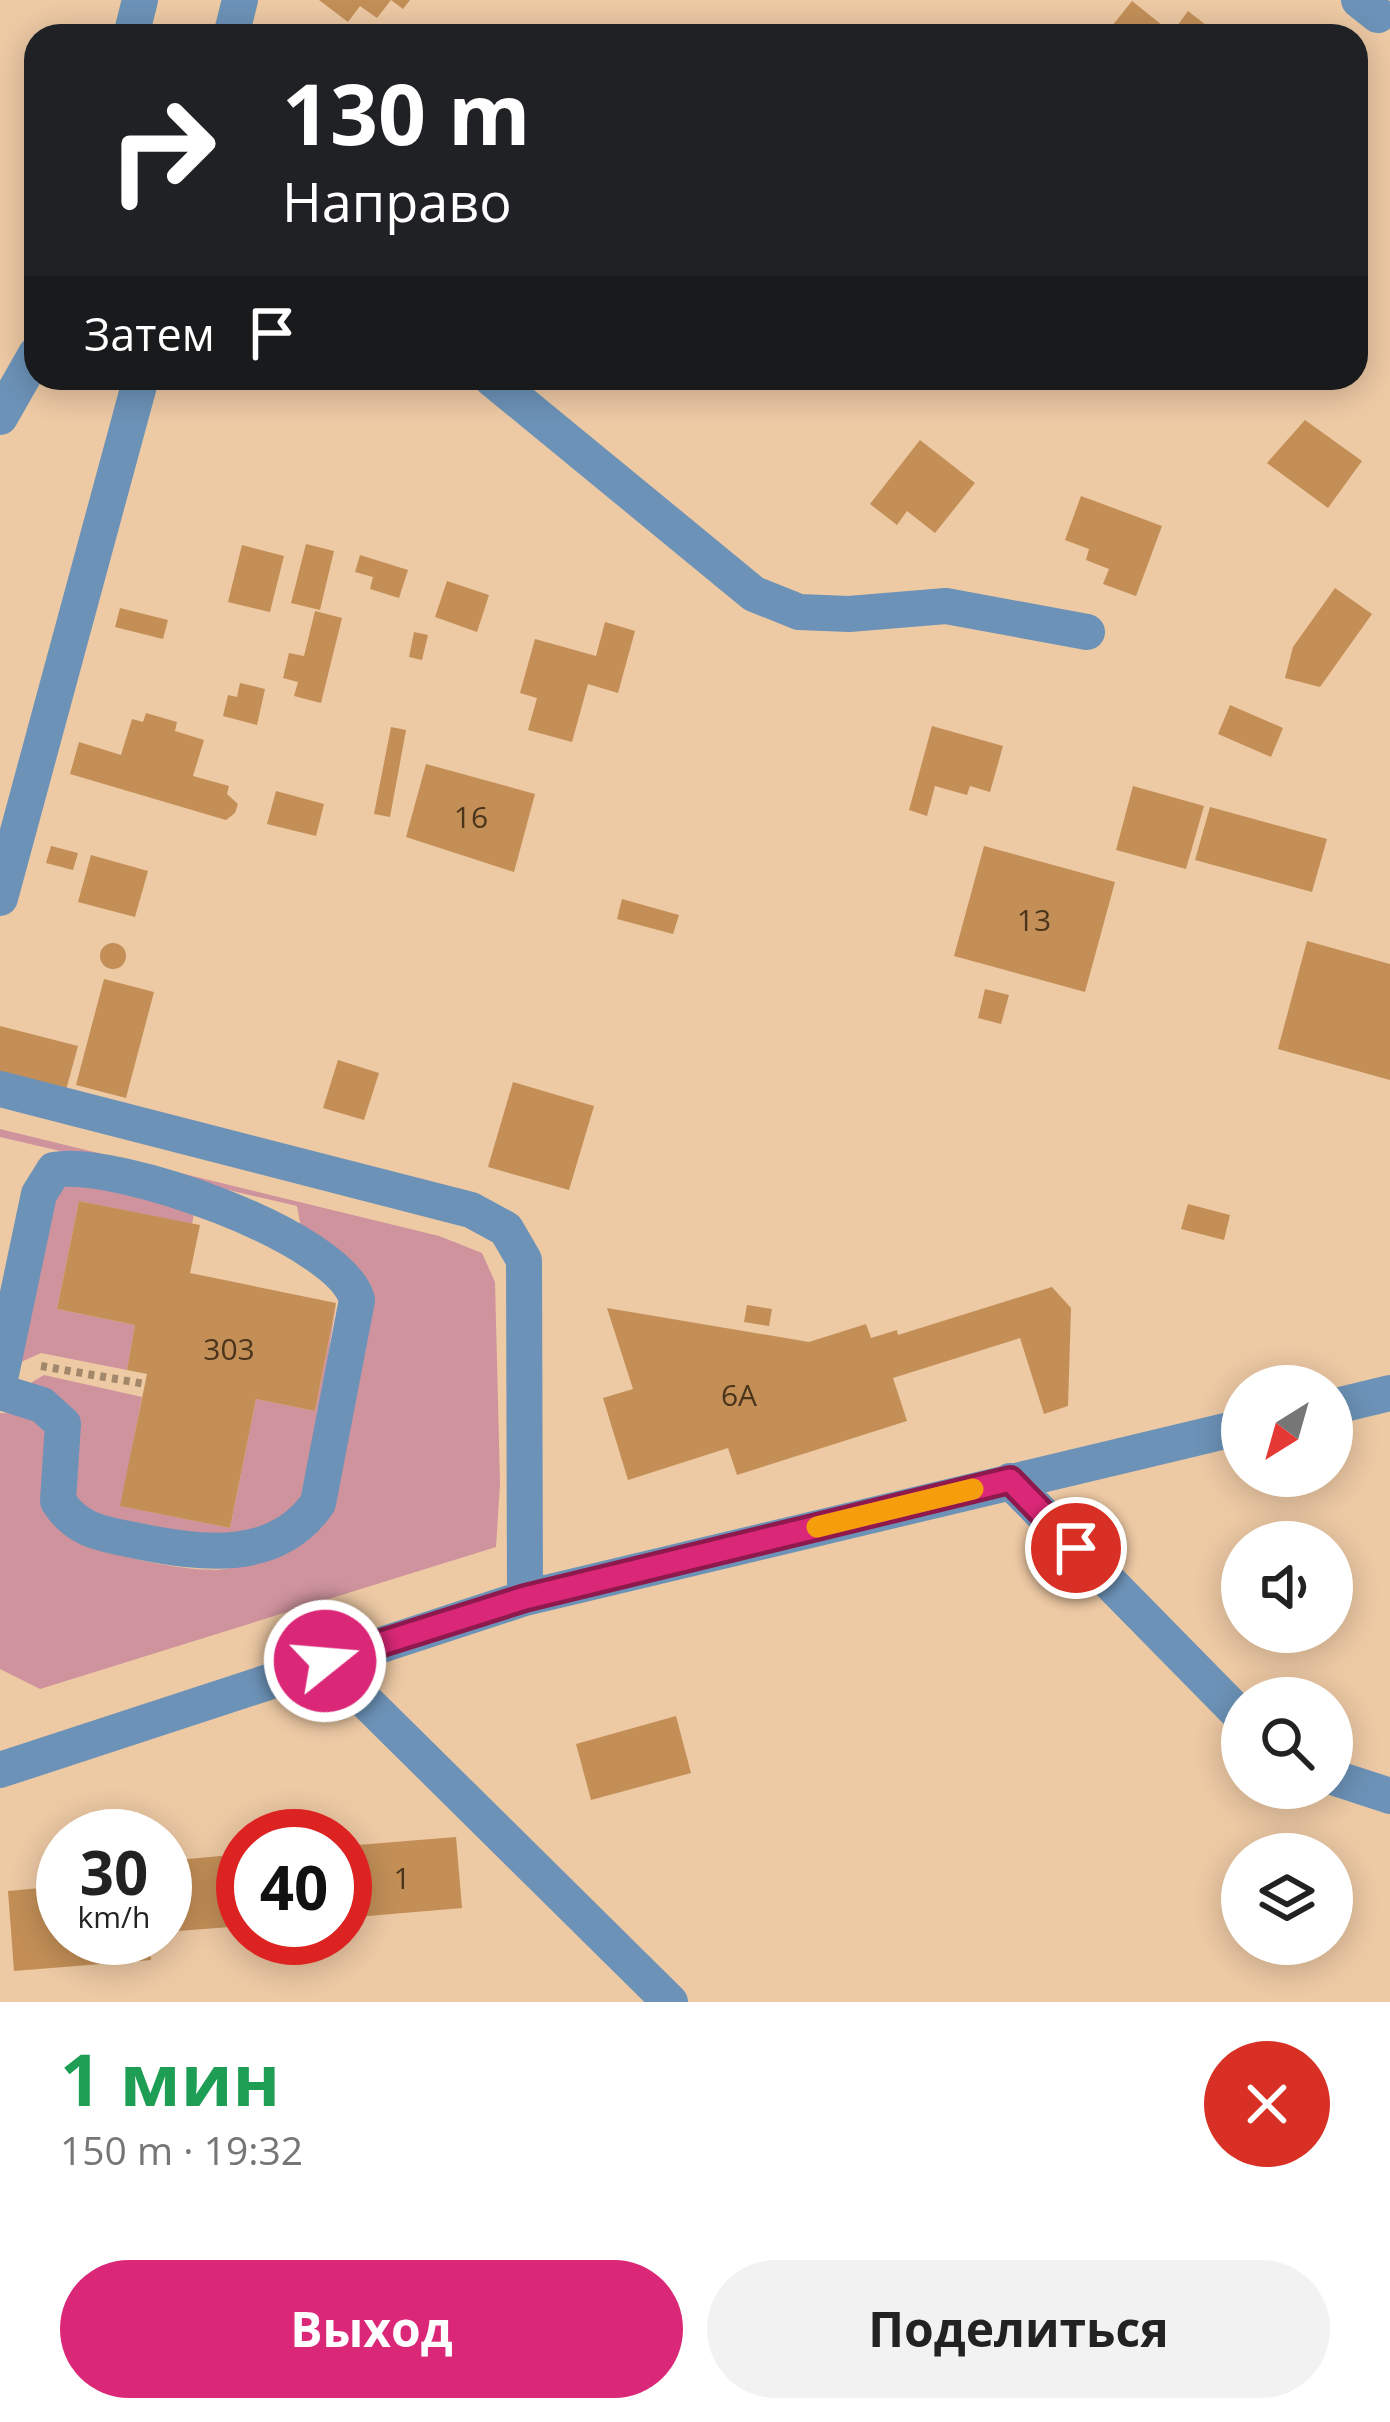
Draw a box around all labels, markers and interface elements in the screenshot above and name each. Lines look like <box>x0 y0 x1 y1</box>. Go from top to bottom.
text: 130 m <box>282 55 530 170</box>
icon: right <box>84 72 240 228</box>
text: Направо <box>282 164 512 238</box>
icon: arrive <box>239 300 305 366</box>
text: Затем <box>84 303 215 364</box>
house number: 16 <box>454 796 488 837</box>
house number: 13 <box>1017 899 1051 940</box>
house number: 303 <box>203 1328 255 1369</box>
north arrow <box>1221 1365 1353 1497</box>
map controls <box>1221 1365 1353 1965</box>
house number: 6А <box>721 1374 757 1415</box>
pin <box>1025 1497 1127 1599</box>
icon: arrive <box>1043 1515 1109 1581</box>
button: sound <box>1221 1521 1353 1653</box>
position arrow <box>262 1598 388 1724</box>
button: search <box>1221 1677 1353 1809</box>
speed limit sign: 40 <box>216 1809 372 1965</box>
text: 30 <box>80 1831 148 1913</box>
button: layers <box>1221 1833 1353 1965</box>
house number: 1 <box>393 1857 411 1898</box>
text: km/h <box>78 1896 150 1937</box>
text: 1 мин <box>60 2029 280 2127</box>
button: close <box>1204 2041 1330 2167</box>
text: 150 m · 19:32 <box>60 2123 303 2176</box>
button: Выход <box>60 2260 683 2398</box>
button: Поделиться <box>707 2260 1330 2398</box>

